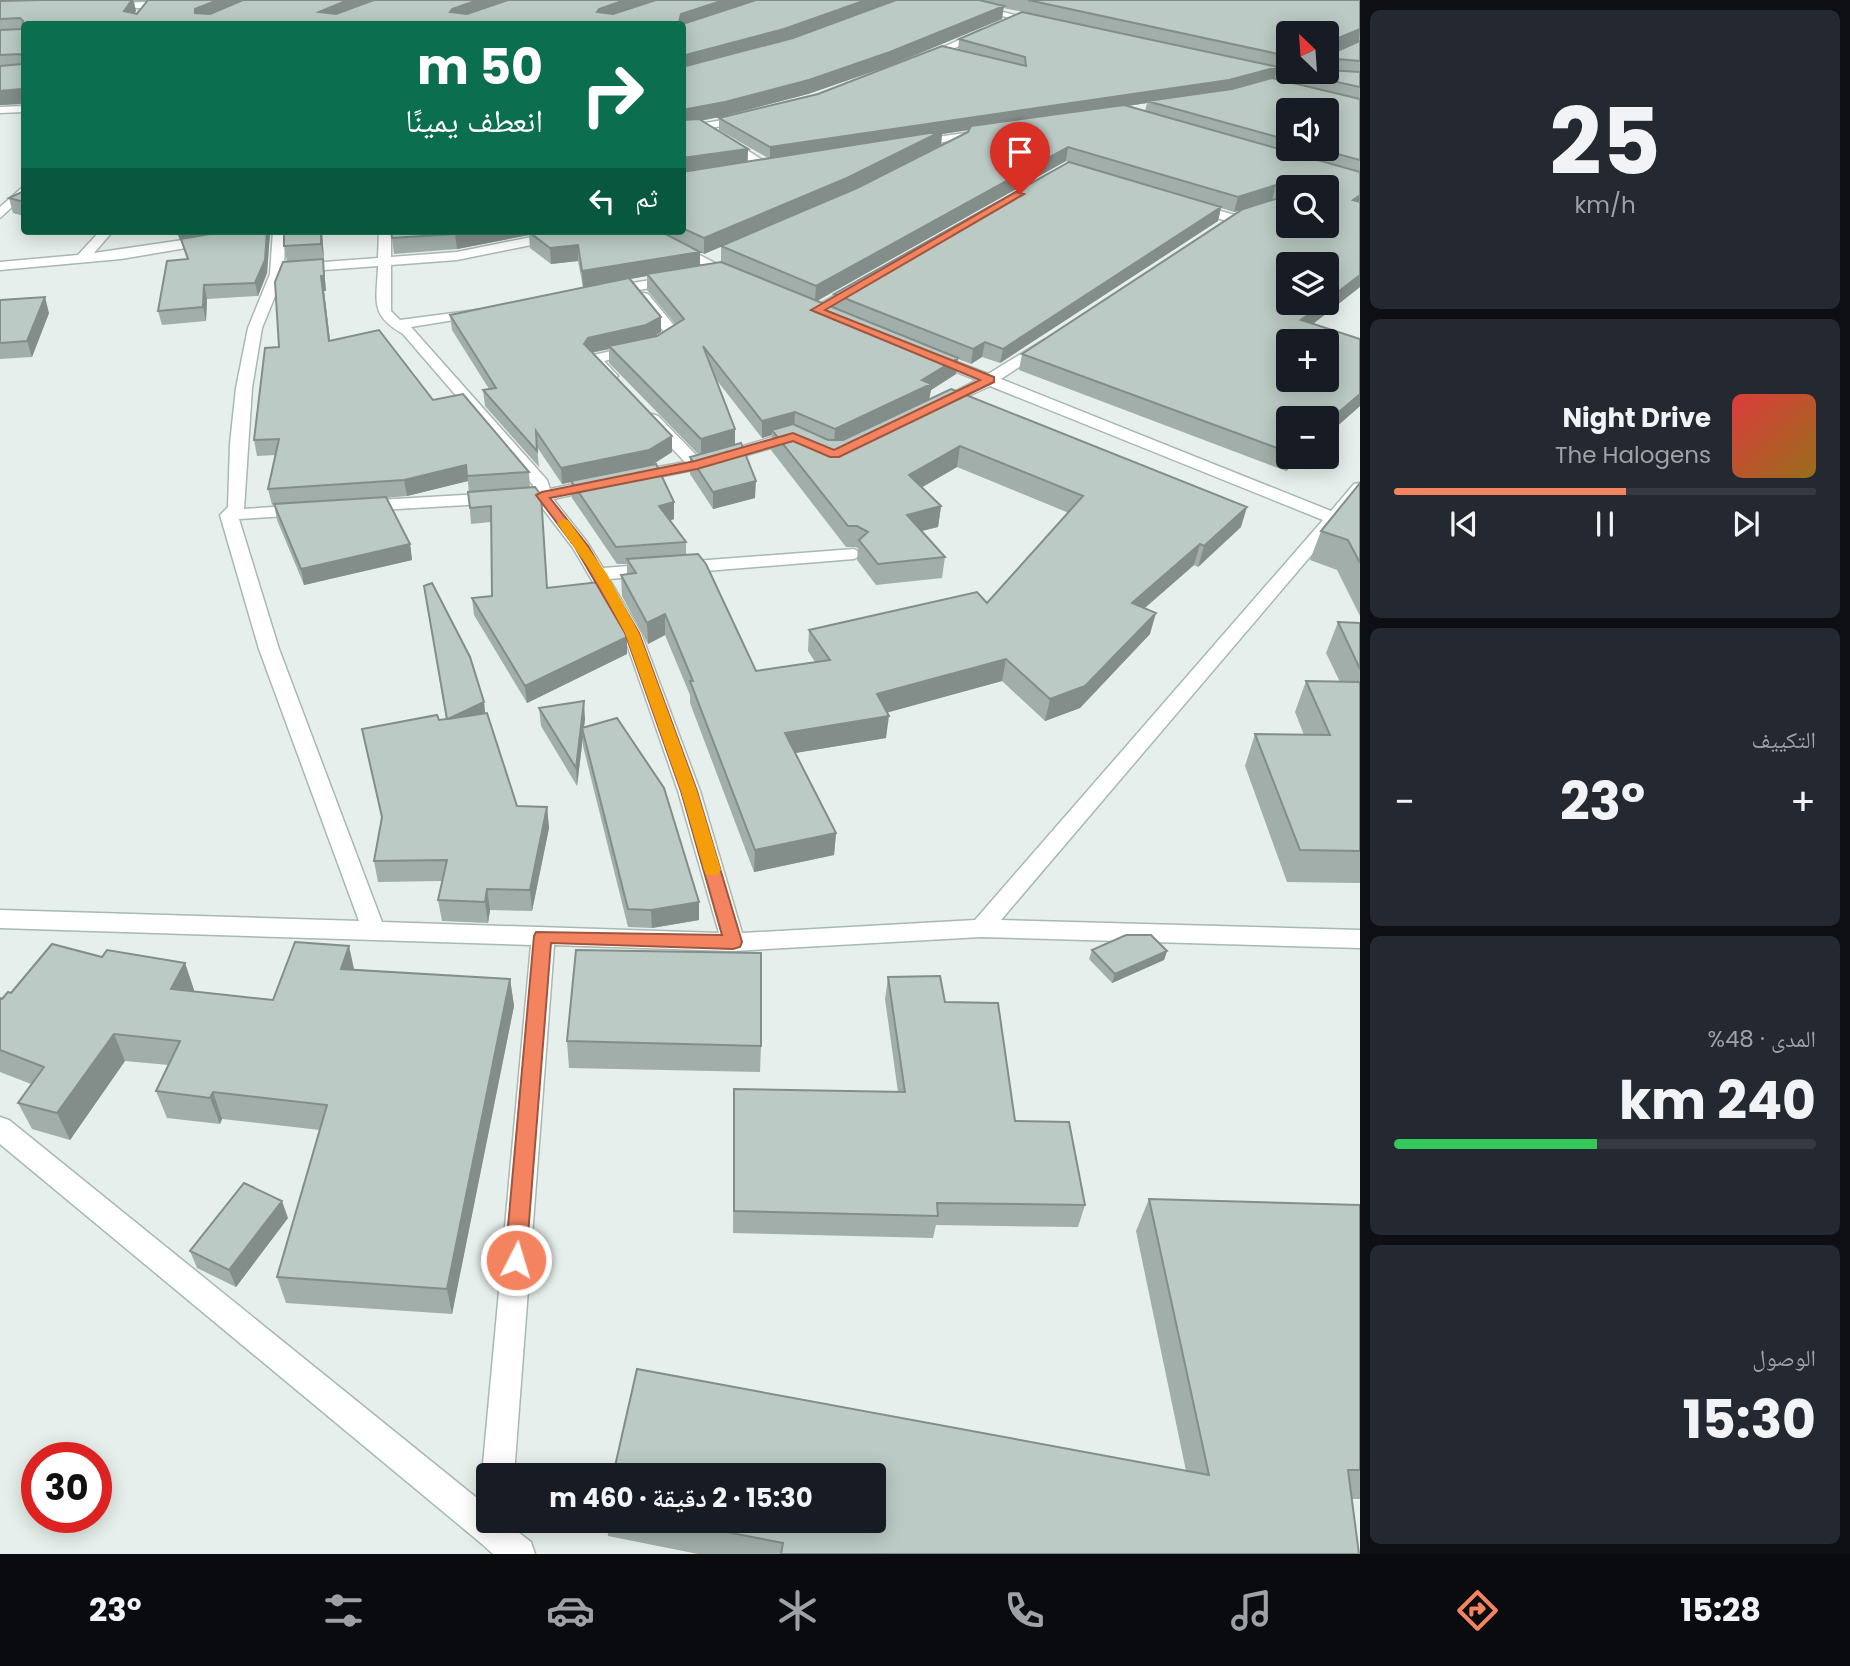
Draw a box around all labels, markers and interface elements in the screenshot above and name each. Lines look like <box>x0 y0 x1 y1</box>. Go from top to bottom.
north arrow <box>1276 21 1339 84</box>
map controls <box>1276 21 1339 469</box>
text: 50 m <box>417 33 543 101</box>
icon: right <box>567 49 658 140</box>
text: 25 <box>1549 78 1661 206</box>
text: انعطف يمينًا <box>405 98 543 143</box>
button: sound <box>1276 98 1339 161</box>
pin <box>990 122 1050 194</box>
icon: arrive <box>1001 133 1039 171</box>
button: search <box>1276 175 1339 238</box>
text: ثم <box>635 180 658 216</box>
icon: left <box>583 182 621 220</box>
text: km/h <box>1574 189 1636 221</box>
button: layers <box>1276 252 1339 315</box>
button: + <box>1276 329 1339 392</box>
text: Night Drive <box>1563 400 1711 436</box>
button: − <box>1276 406 1339 469</box>
text: The Halogens <box>1555 439 1711 471</box>
icon: previous <box>1445 505 1483 543</box>
icon: pause <box>1586 505 1624 543</box>
icon: next <box>1727 505 1765 543</box>
text: التكييف <box>1751 724 1816 756</box>
text: 23° <box>1560 765 1645 838</box>
text: − <box>1394 775 1415 828</box>
text: + <box>1790 775 1816 828</box>
text: المدى · 48% <box>1707 1023 1816 1055</box>
text: 240 km <box>1619 1064 1816 1137</box>
position arrow <box>479 1223 553 1297</box>
text: الوصول <box>1752 1342 1816 1374</box>
text: 15:30 <box>1683 1383 1816 1456</box>
speed limit sign: 30 <box>21 1442 112 1533</box>
text: 15:30 · 2 دقيقة · 460 m <box>549 1480 813 1516</box>
icon: filters <box>319 1586 368 1635</box>
icon: car <box>546 1586 595 1635</box>
icon: climate <box>773 1586 822 1635</box>
icon: phone <box>1000 1586 1049 1635</box>
icon: music <box>1227 1586 1276 1635</box>
icon: directions <box>1453 1586 1502 1635</box>
text: 23° <box>89 1587 141 1632</box>
text: 15:28 <box>1680 1587 1761 1632</box>

